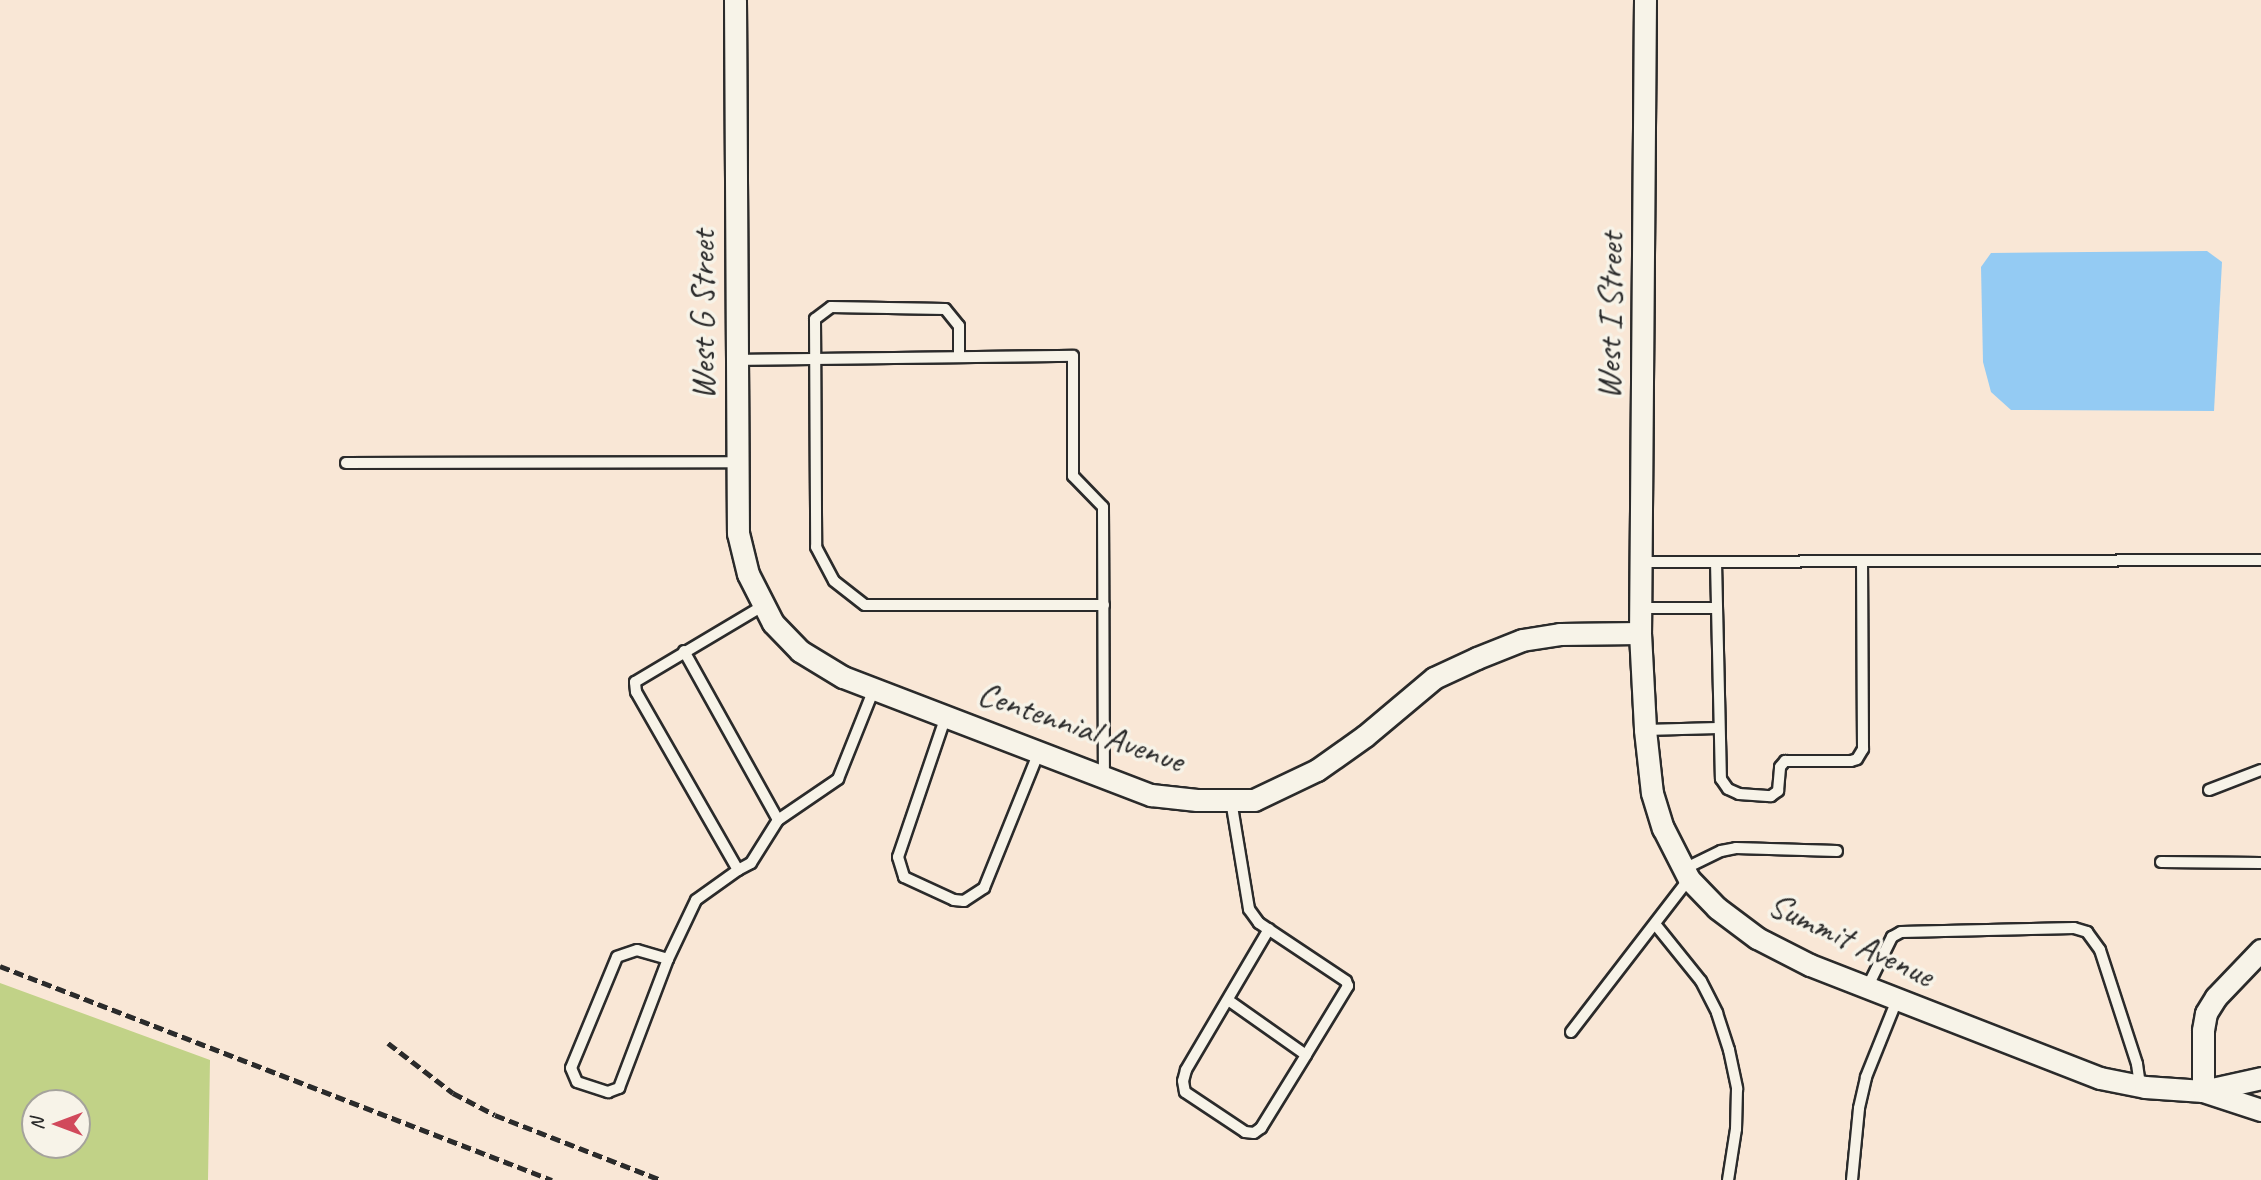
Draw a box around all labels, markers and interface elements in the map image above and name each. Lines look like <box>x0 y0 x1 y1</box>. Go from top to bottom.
street label: West G Street <box>682 230 724 400</box>
street label: West I Street <box>1588 232 1632 400</box>
street label: Centennial Avenue <box>973 672 1189 782</box>
street label: Summit Avenue <box>1762 884 1940 996</box>
north arrow <box>21 1089 91 1159</box>
text: N <box>25 1118 49 1130</box>

